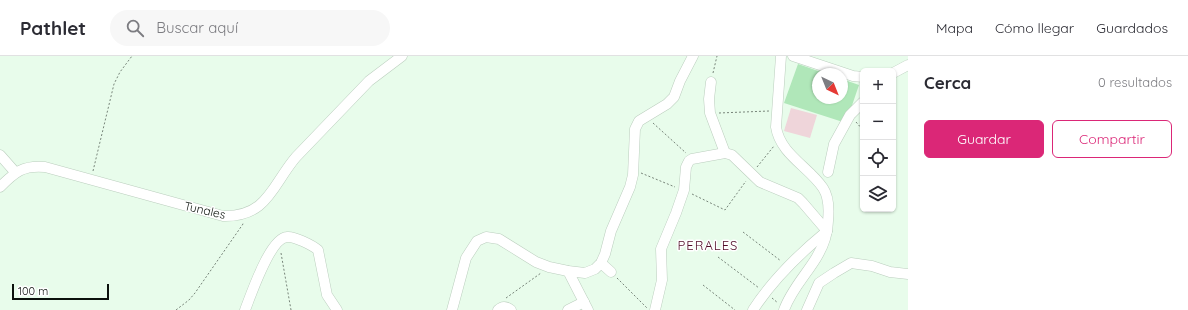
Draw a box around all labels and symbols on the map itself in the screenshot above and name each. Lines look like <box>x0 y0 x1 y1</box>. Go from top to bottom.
north arrow <box>812 68 848 104</box>
street label: Tunales <box>183 198 227 222</box>
district label: PERALES <box>678 237 738 253</box>
scale bar <box>12 282 109 301</box>

